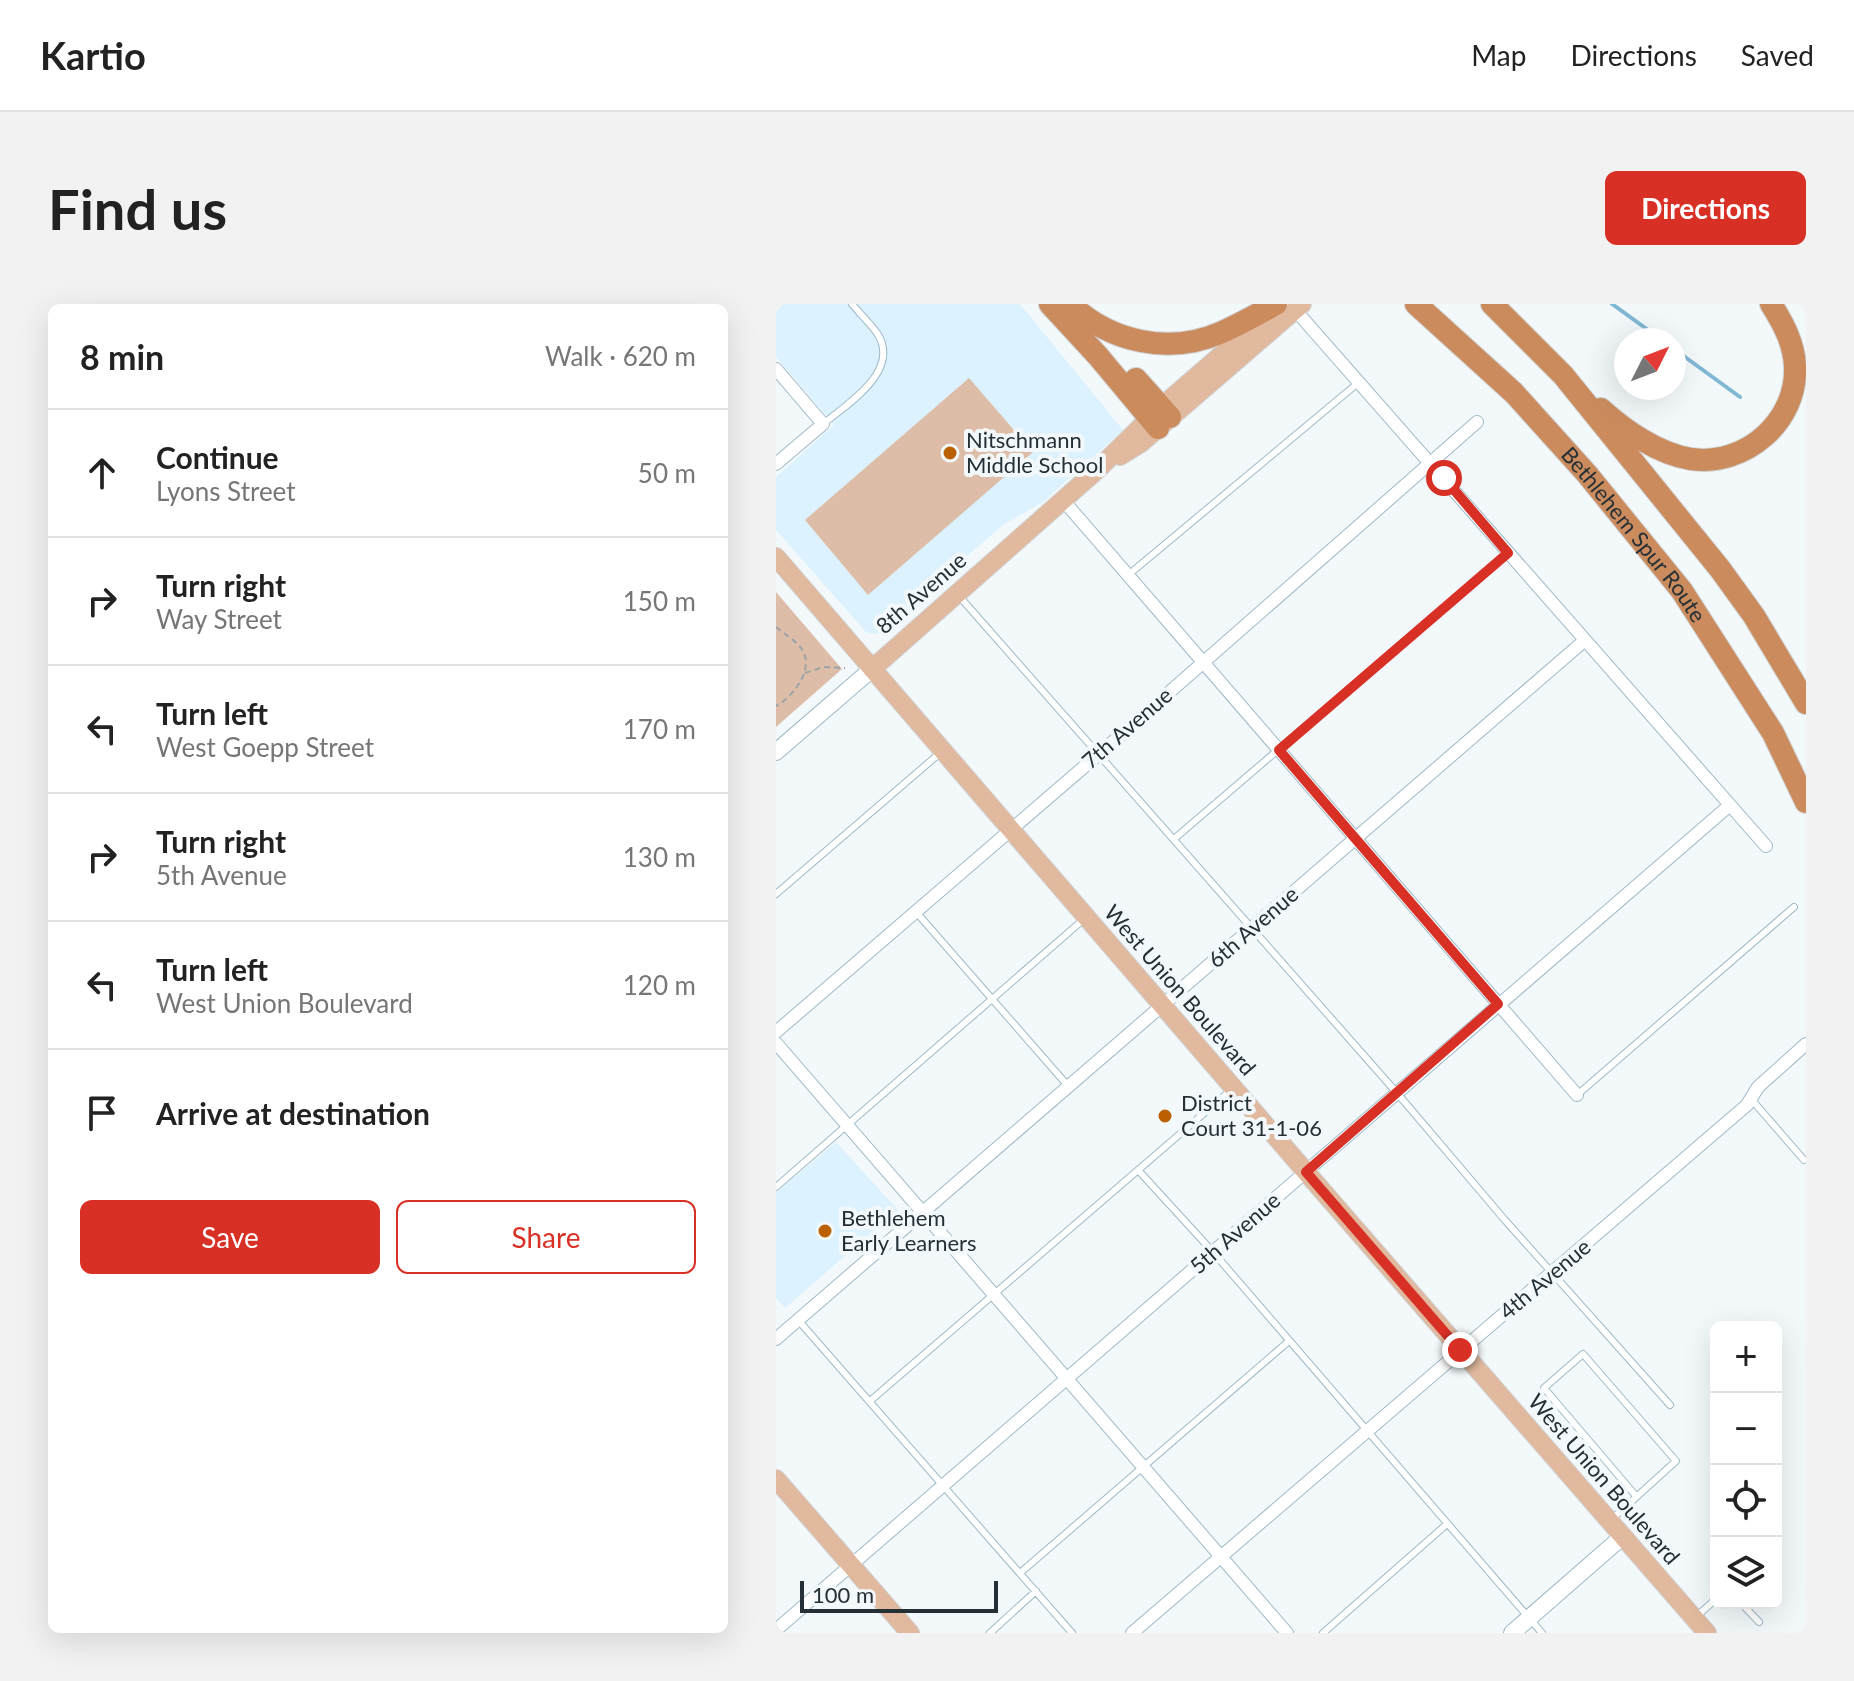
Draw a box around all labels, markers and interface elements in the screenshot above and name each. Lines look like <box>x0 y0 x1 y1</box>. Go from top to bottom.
text: Kartio <box>40 32 146 78</box>
text: Map <box>1471 38 1526 72</box>
text: Directions <box>1570 38 1697 72</box>
text: Saved <box>1741 38 1814 72</box>
button: Directions <box>1605 171 1806 245</box>
text: Find us <box>48 175 227 242</box>
north arrow <box>1614 328 1686 400</box>
text: 8 min <box>80 336 164 377</box>
text: Walk · 620 m <box>545 340 696 372</box>
place label: Nitschmann Middle School <box>966 426 1103 478</box>
text: Continue <box>156 439 279 475</box>
street label: Bethlehem Spur Route <box>1556 441 1712 627</box>
marker: Nitschmann Middle School <box>941 444 959 462</box>
icon: ahead <box>80 451 124 495</box>
text: 50 m <box>638 457 696 489</box>
route start <box>1426 460 1462 496</box>
text: Lyons Street <box>156 475 296 507</box>
street label: 8th Avenue <box>870 546 971 639</box>
text: Turn right <box>156 567 286 603</box>
icon: right <box>80 579 124 623</box>
text: 150 m <box>623 585 696 617</box>
text: Way Street <box>156 603 282 635</box>
street label: 7th Avenue <box>1076 681 1177 774</box>
text: Turn left <box>156 695 268 731</box>
icon: left <box>80 707 124 751</box>
text: 170 m <box>623 713 696 745</box>
text: West Goepp Street <box>156 731 374 763</box>
text: Turn right <box>156 823 286 859</box>
icon: right <box>80 835 124 879</box>
text: 130 m <box>623 841 696 873</box>
text: 5th Avenue <box>156 859 287 891</box>
street label: 6th Avenue <box>1202 880 1303 973</box>
street label: West Union Boulevard <box>1099 899 1262 1081</box>
text: Turn left <box>156 951 268 987</box>
icon: left <box>80 963 124 1007</box>
text: 120 m <box>623 969 696 1001</box>
text: West Union Boulevard <box>156 987 413 1019</box>
place label: District Court 31-1-06 <box>1181 1089 1322 1141</box>
icon: arrive <box>80 1091 124 1135</box>
text: Arrive at destination <box>156 1095 430 1131</box>
marker: District Court 31-1-06 <box>1156 1107 1174 1125</box>
street label: 5th Avenue <box>1184 1186 1285 1279</box>
button: Save <box>80 1200 380 1274</box>
button: Share <box>396 1200 696 1274</box>
place label: Bethlehem Early Learners <box>841 1204 977 1256</box>
marker: Bethlehem Early Learners <box>816 1222 834 1240</box>
street label: 4th Avenue <box>1494 1233 1596 1325</box>
map controls <box>1710 1321 1782 1609</box>
button: + <box>1710 1321 1782 1393</box>
route end <box>1442 1332 1478 1368</box>
street label: West Union Boulevard <box>1523 1388 1686 1570</box>
button: − <box>1710 1393 1782 1465</box>
button: locate <box>1710 1465 1782 1537</box>
button: layers <box>1710 1537 1782 1609</box>
scale bar <box>800 1577 998 1613</box>
text: 100 m <box>812 1581 874 1608</box>

